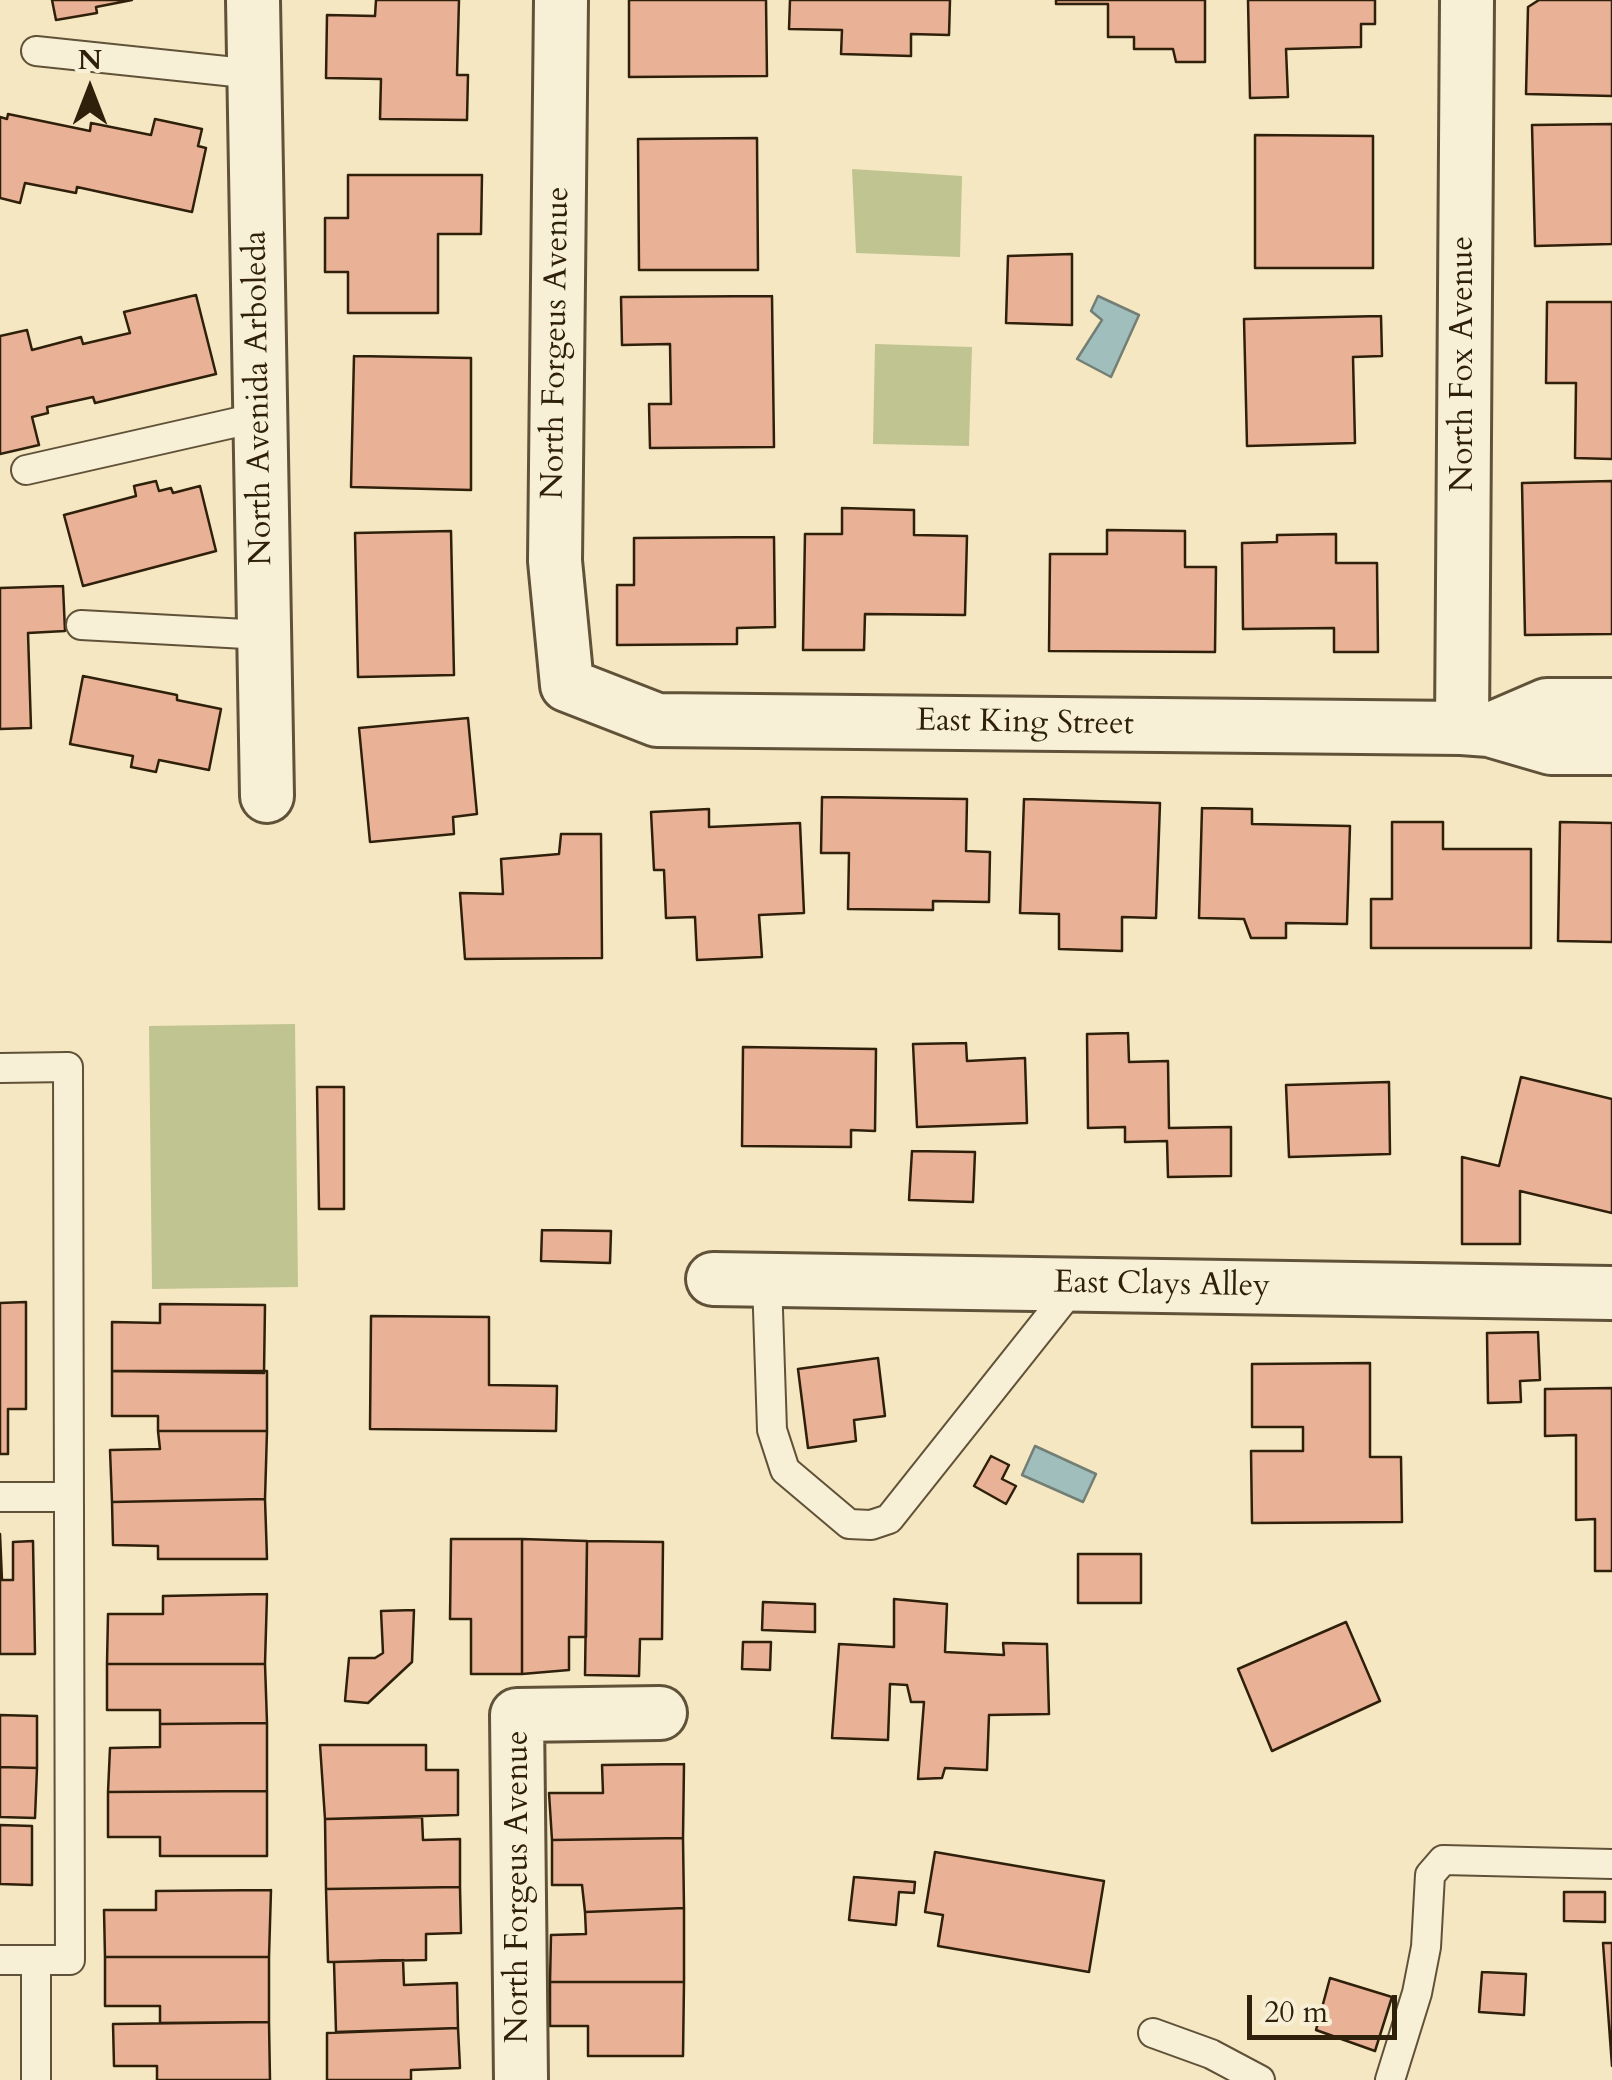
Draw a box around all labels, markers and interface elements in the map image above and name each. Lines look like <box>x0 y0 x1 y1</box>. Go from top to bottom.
north arrow <box>40 40 140 140</box>
text: N <box>78 41 102 79</box>
street label: North Forgeus Avenue <box>535 186 579 500</box>
street label: North Avenida Arboleda <box>238 230 282 566</box>
street label: North Fox Avenue <box>1446 236 1484 492</box>
street label: East King Street <box>916 703 1134 745</box>
street label: East Clays Alley <box>1054 1265 1270 1307</box>
street label: North Forgeus Avenue <box>501 1731 539 2043</box>
scale bar <box>1252 1975 1402 2037</box>
text: 20 m <box>1264 1992 1328 2033</box>

